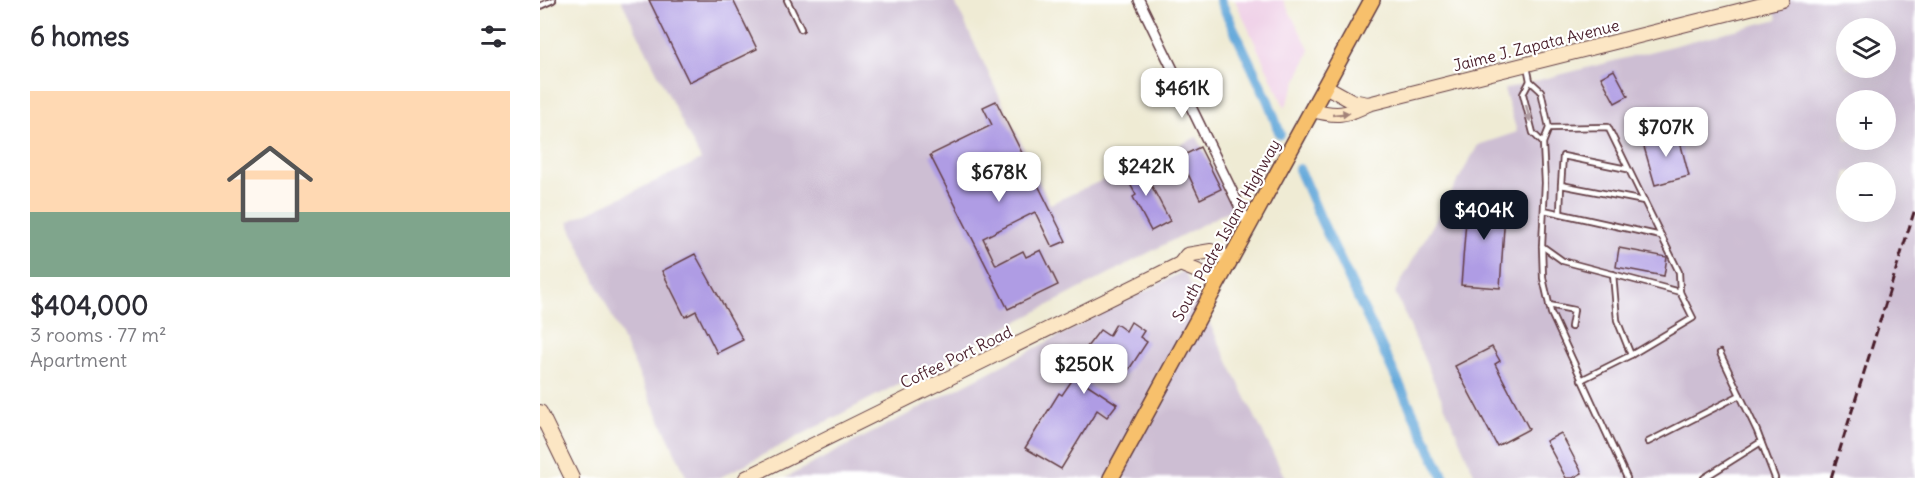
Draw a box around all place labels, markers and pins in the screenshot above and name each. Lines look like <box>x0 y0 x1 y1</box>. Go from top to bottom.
pin: $461K <box>1140 68 1224 119</box>
pin: $707K <box>1624 107 1708 158</box>
pin: $242K <box>1104 146 1188 197</box>
pin: $678K <box>957 152 1041 203</box>
pin: $404K <box>1442 190 1526 241</box>
pin: $250K <box>1042 344 1126 395</box>

